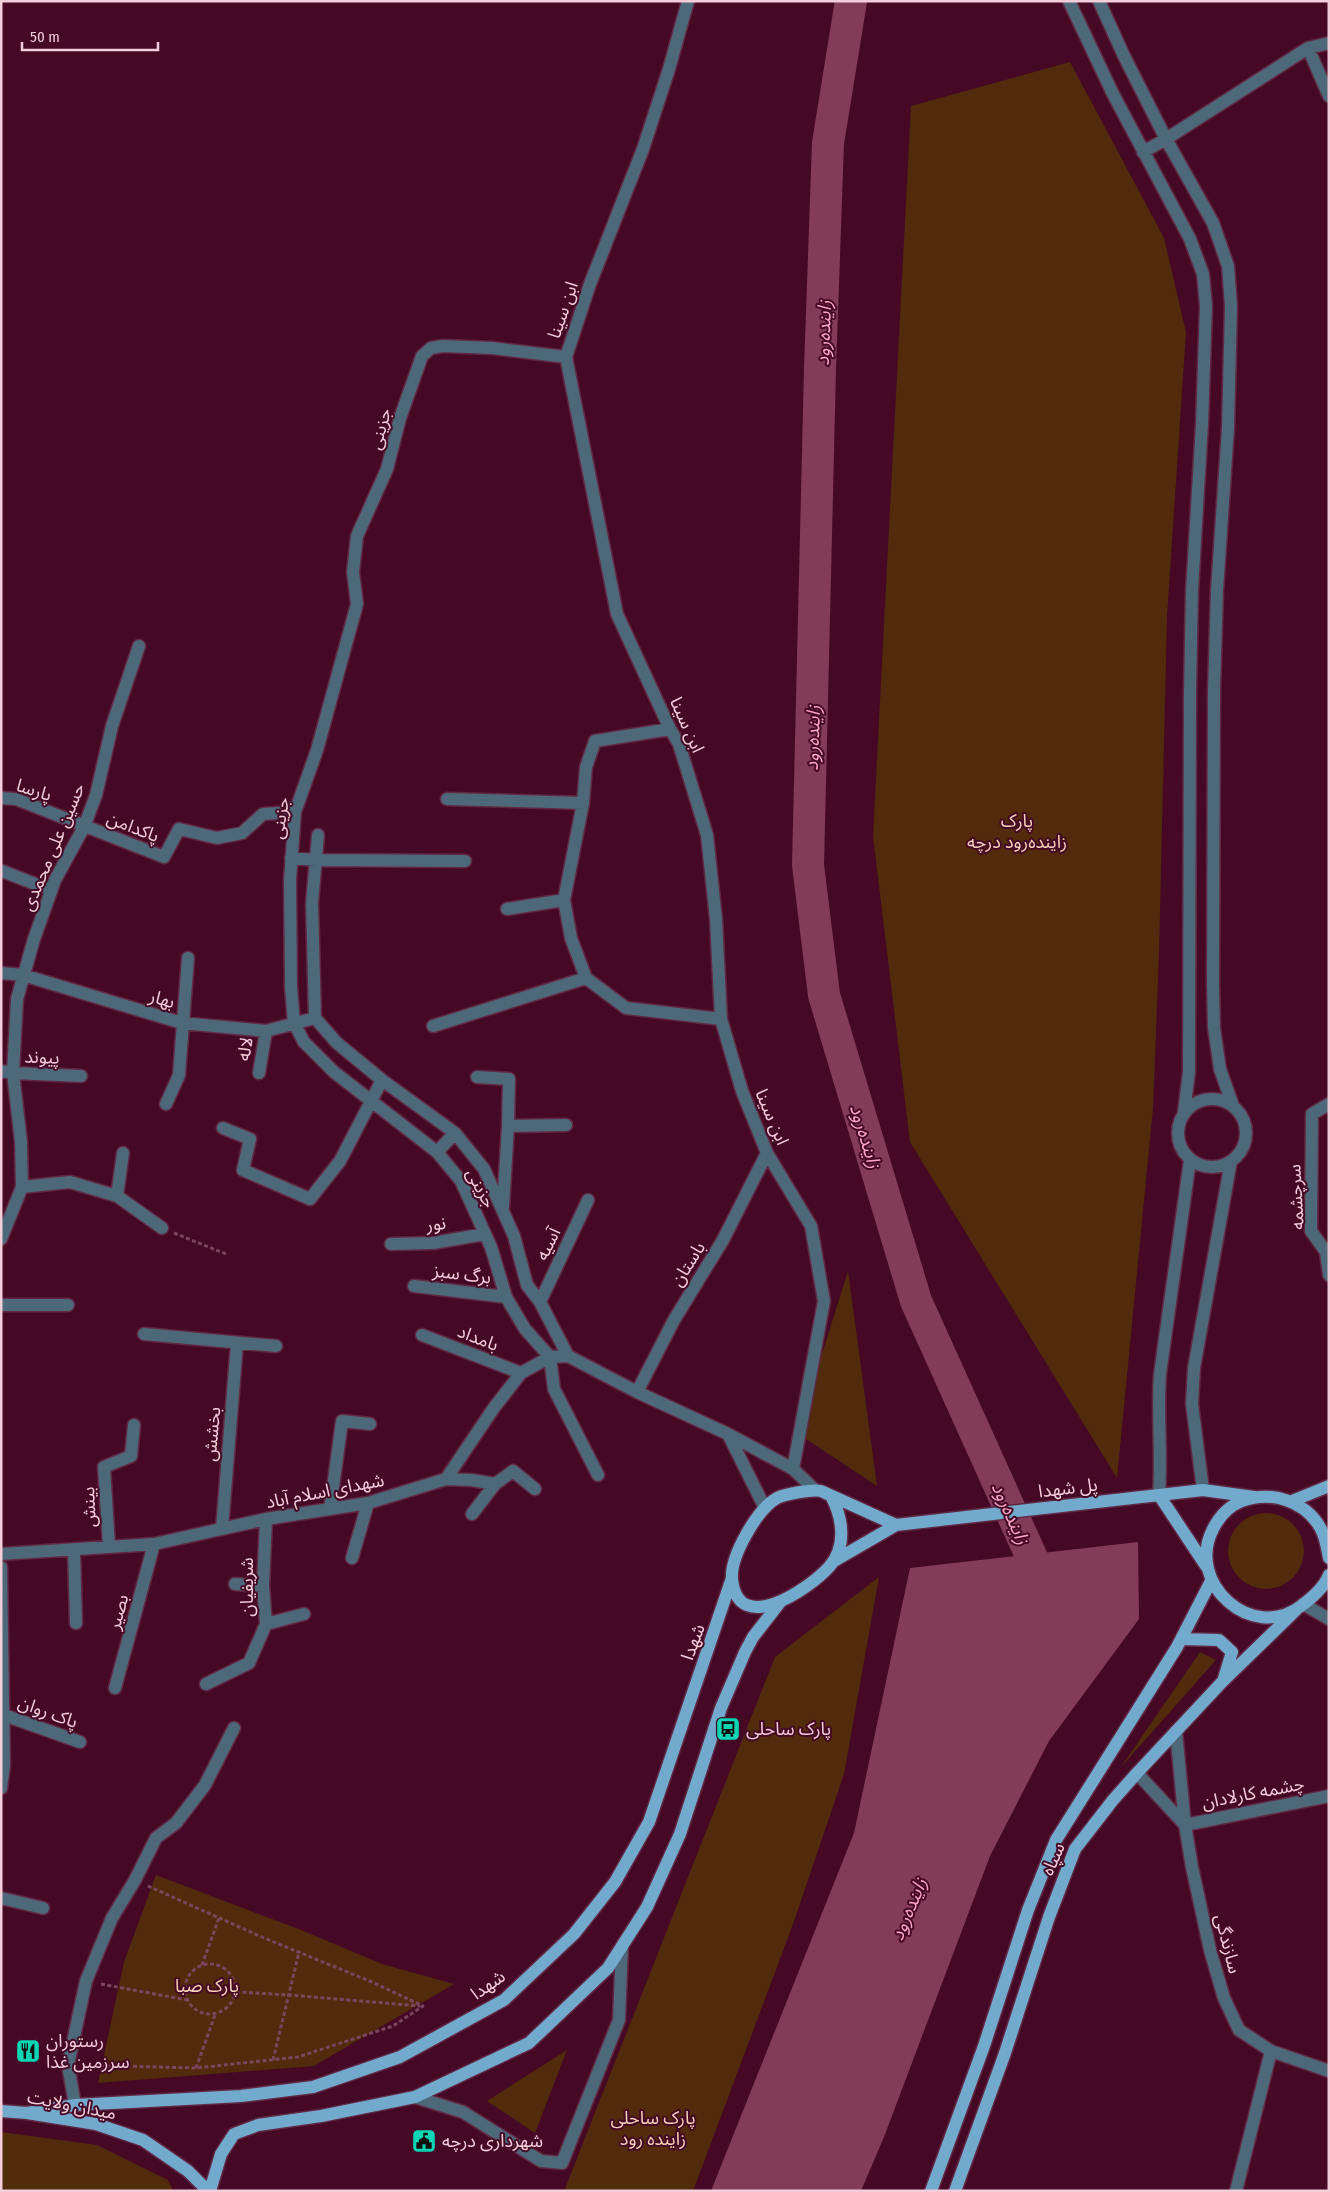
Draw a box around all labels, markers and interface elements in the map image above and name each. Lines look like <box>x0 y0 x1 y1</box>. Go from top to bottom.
scale bar <box>22 20 159 52</box>
text: 50 m <box>30 28 60 46</box>
street label: ابن سینا <box>543 279 583 341</box>
water label: زاینده‌رود <box>811 299 836 366</box>
street label: جزینی <box>364 406 396 452</box>
street label: ابن سینا <box>665 694 709 756</box>
water label: زاینده‌رود <box>800 704 825 771</box>
street label: پارسا <box>13 774 55 806</box>
street label: حسین علی محمدی <box>16 780 90 914</box>
street label: جزینی <box>266 796 294 840</box>
street label: پاکدامن <box>104 807 162 847</box>
park label: پارک زاینده‌رود درچه <box>967 810 1067 853</box>
street label: بهار <box>146 985 177 1013</box>
street label: لاله <box>232 1035 258 1063</box>
street label: پیوند <box>24 1045 60 1069</box>
street label: ابن سینا <box>750 1086 794 1148</box>
water label: زاینده‌رود <box>845 1101 886 1172</box>
street label: جزینی <box>461 1164 501 1212</box>
street label: سرچشمه <box>1283 1164 1309 1230</box>
street label: نور <box>424 1212 447 1236</box>
street label: آسیه <box>531 1223 566 1264</box>
street label: باستان <box>666 1238 710 1290</box>
street label: برگ سبز <box>431 1259 492 1288</box>
street label: بامداد <box>454 1320 502 1356</box>
street label: بخشش <box>199 1406 225 1462</box>
street label: شهدای اسلام آباد <box>264 1469 387 1516</box>
street label: پل شهدا <box>1037 1473 1099 1503</box>
water label: زاینده‌رود <box>987 1479 1035 1549</box>
street label: بینش <box>77 1486 101 1528</box>
street label: شریفیان <box>236 1557 258 1617</box>
street label: بصیر <box>102 1592 133 1633</box>
street label: شهدا <box>676 1621 710 1663</box>
street label: پاک روان <box>15 1691 81 1733</box>
bus stop icon: پارک ساحلی <box>715 1716 741 1742</box>
place label: پارک ساحلی <box>746 1718 831 1740</box>
street label: چشمه کارلادان <box>1200 1772 1306 1814</box>
street label: سپاه <box>1036 1839 1070 1879</box>
water label: زاینده‌رود <box>885 1874 932 1944</box>
street label: سازندگی <box>1210 1912 1246 1976</box>
street label: شهدا <box>466 1965 510 2005</box>
park label: پارک صبا <box>175 1975 239 1997</box>
place label: رستوران سرزمین غذا <box>46 2030 130 2073</box>
restaurant icon: رستوران سرزمین غذا <box>15 2038 41 2064</box>
street label: میدان ولایت <box>26 2086 118 2124</box>
park label: پارک ساحلی زاینده رود <box>610 2107 696 2150</box>
public building icon: شهرداری درچه <box>411 2128 437 2154</box>
place label: شهرداری درچه <box>442 2130 543 2152</box>

